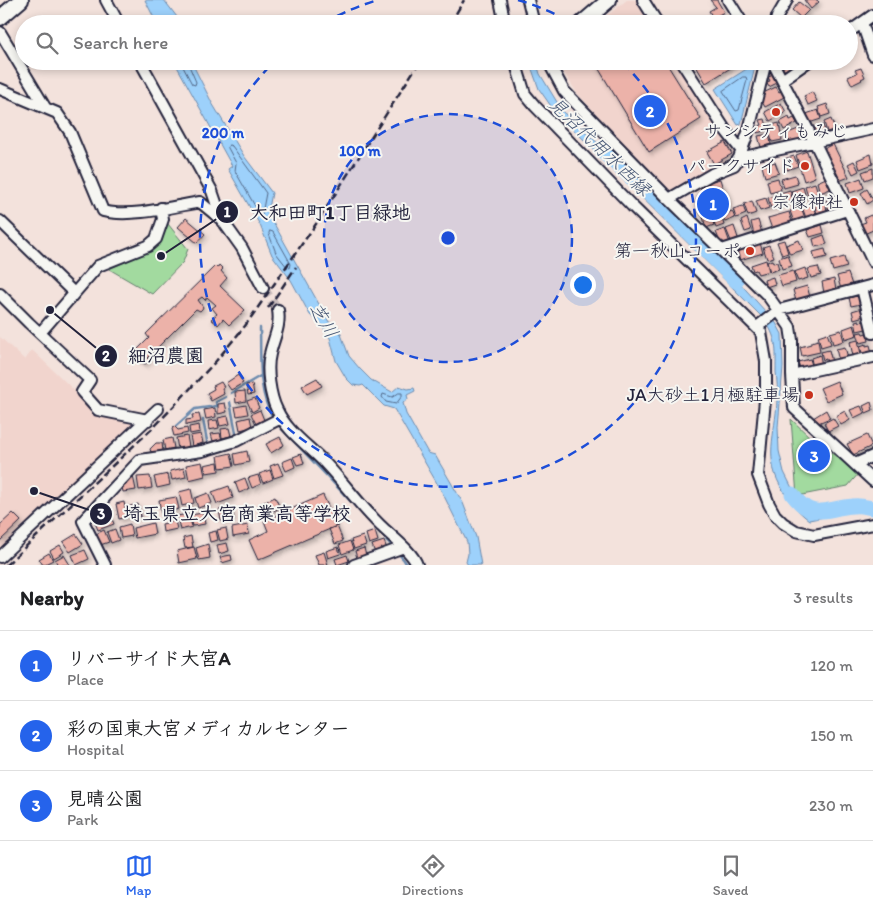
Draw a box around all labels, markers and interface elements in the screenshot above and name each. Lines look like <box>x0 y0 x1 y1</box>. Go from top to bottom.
search box <box>15 15 858 70</box>
icon: search <box>33 29 61 57</box>
text: Search here <box>73 31 168 54</box>
water label: 見沼代用水西縁 <box>544 92 657 202</box>
pin: 2 <box>634 92 666 130</box>
marker: サンシティもみじ <box>770 106 782 118</box>
place label: サンシティもみじ <box>704 120 848 142</box>
text: 200 m <box>202 124 245 142</box>
text: 100 m <box>339 142 381 160</box>
place label: パークサイド <box>688 155 795 177</box>
marker: パークサイド <box>799 160 811 172</box>
pin: 1 <box>697 185 729 223</box>
place label: 宗像神社 <box>772 191 844 213</box>
callout: 大和田町1丁目緑地 <box>215 195 420 229</box>
marker: 宗像神社 <box>848 196 860 208</box>
text: 大和田町1丁目緑地 <box>250 201 410 224</box>
text: 1 <box>224 203 231 221</box>
centre of rings <box>439 229 457 247</box>
place label: 第一秋山コーポ <box>614 240 740 262</box>
marker: 第一秋山コーポ <box>744 245 756 257</box>
your location <box>570 272 596 298</box>
water label: 芝川 <box>304 298 343 342</box>
callout: 細沼農園 <box>93 339 214 373</box>
text: 細沼農園 <box>128 344 204 367</box>
text: 2 <box>102 347 110 365</box>
place label: JA大砂土1月極駐車場 <box>627 384 799 406</box>
marker: JA大砂土1月極駐車場 <box>803 389 815 401</box>
pin: 3 <box>798 437 830 475</box>
callout: 埼玉県立大宮商業高等学校 <box>88 497 361 531</box>
text: 埼玉県立大宮商業高等学校 <box>123 502 351 525</box>
text: 3 <box>97 505 105 523</box>
text: Nearby <box>20 585 84 610</box>
text: 3 results <box>793 588 853 607</box>
text: リバーサイド大宮A <box>67 647 231 670</box>
text: 1 <box>32 656 40 675</box>
text: 120 m <box>810 656 853 675</box>
text: Place <box>67 670 104 689</box>
text: 彩の国東大宮メディカルセンター <box>67 717 349 740</box>
text: 2 <box>32 726 40 745</box>
text: 150 m <box>810 726 853 745</box>
text: Hospital <box>67 740 124 759</box>
text: 見晴公園 <box>67 787 143 810</box>
text: 3 <box>32 796 40 815</box>
text: 230 m <box>809 796 853 815</box>
text: Park <box>67 810 98 829</box>
tab: Map <box>125 852 153 899</box>
tab: Directions <box>402 852 463 899</box>
tab: Saved <box>713 852 748 899</box>

